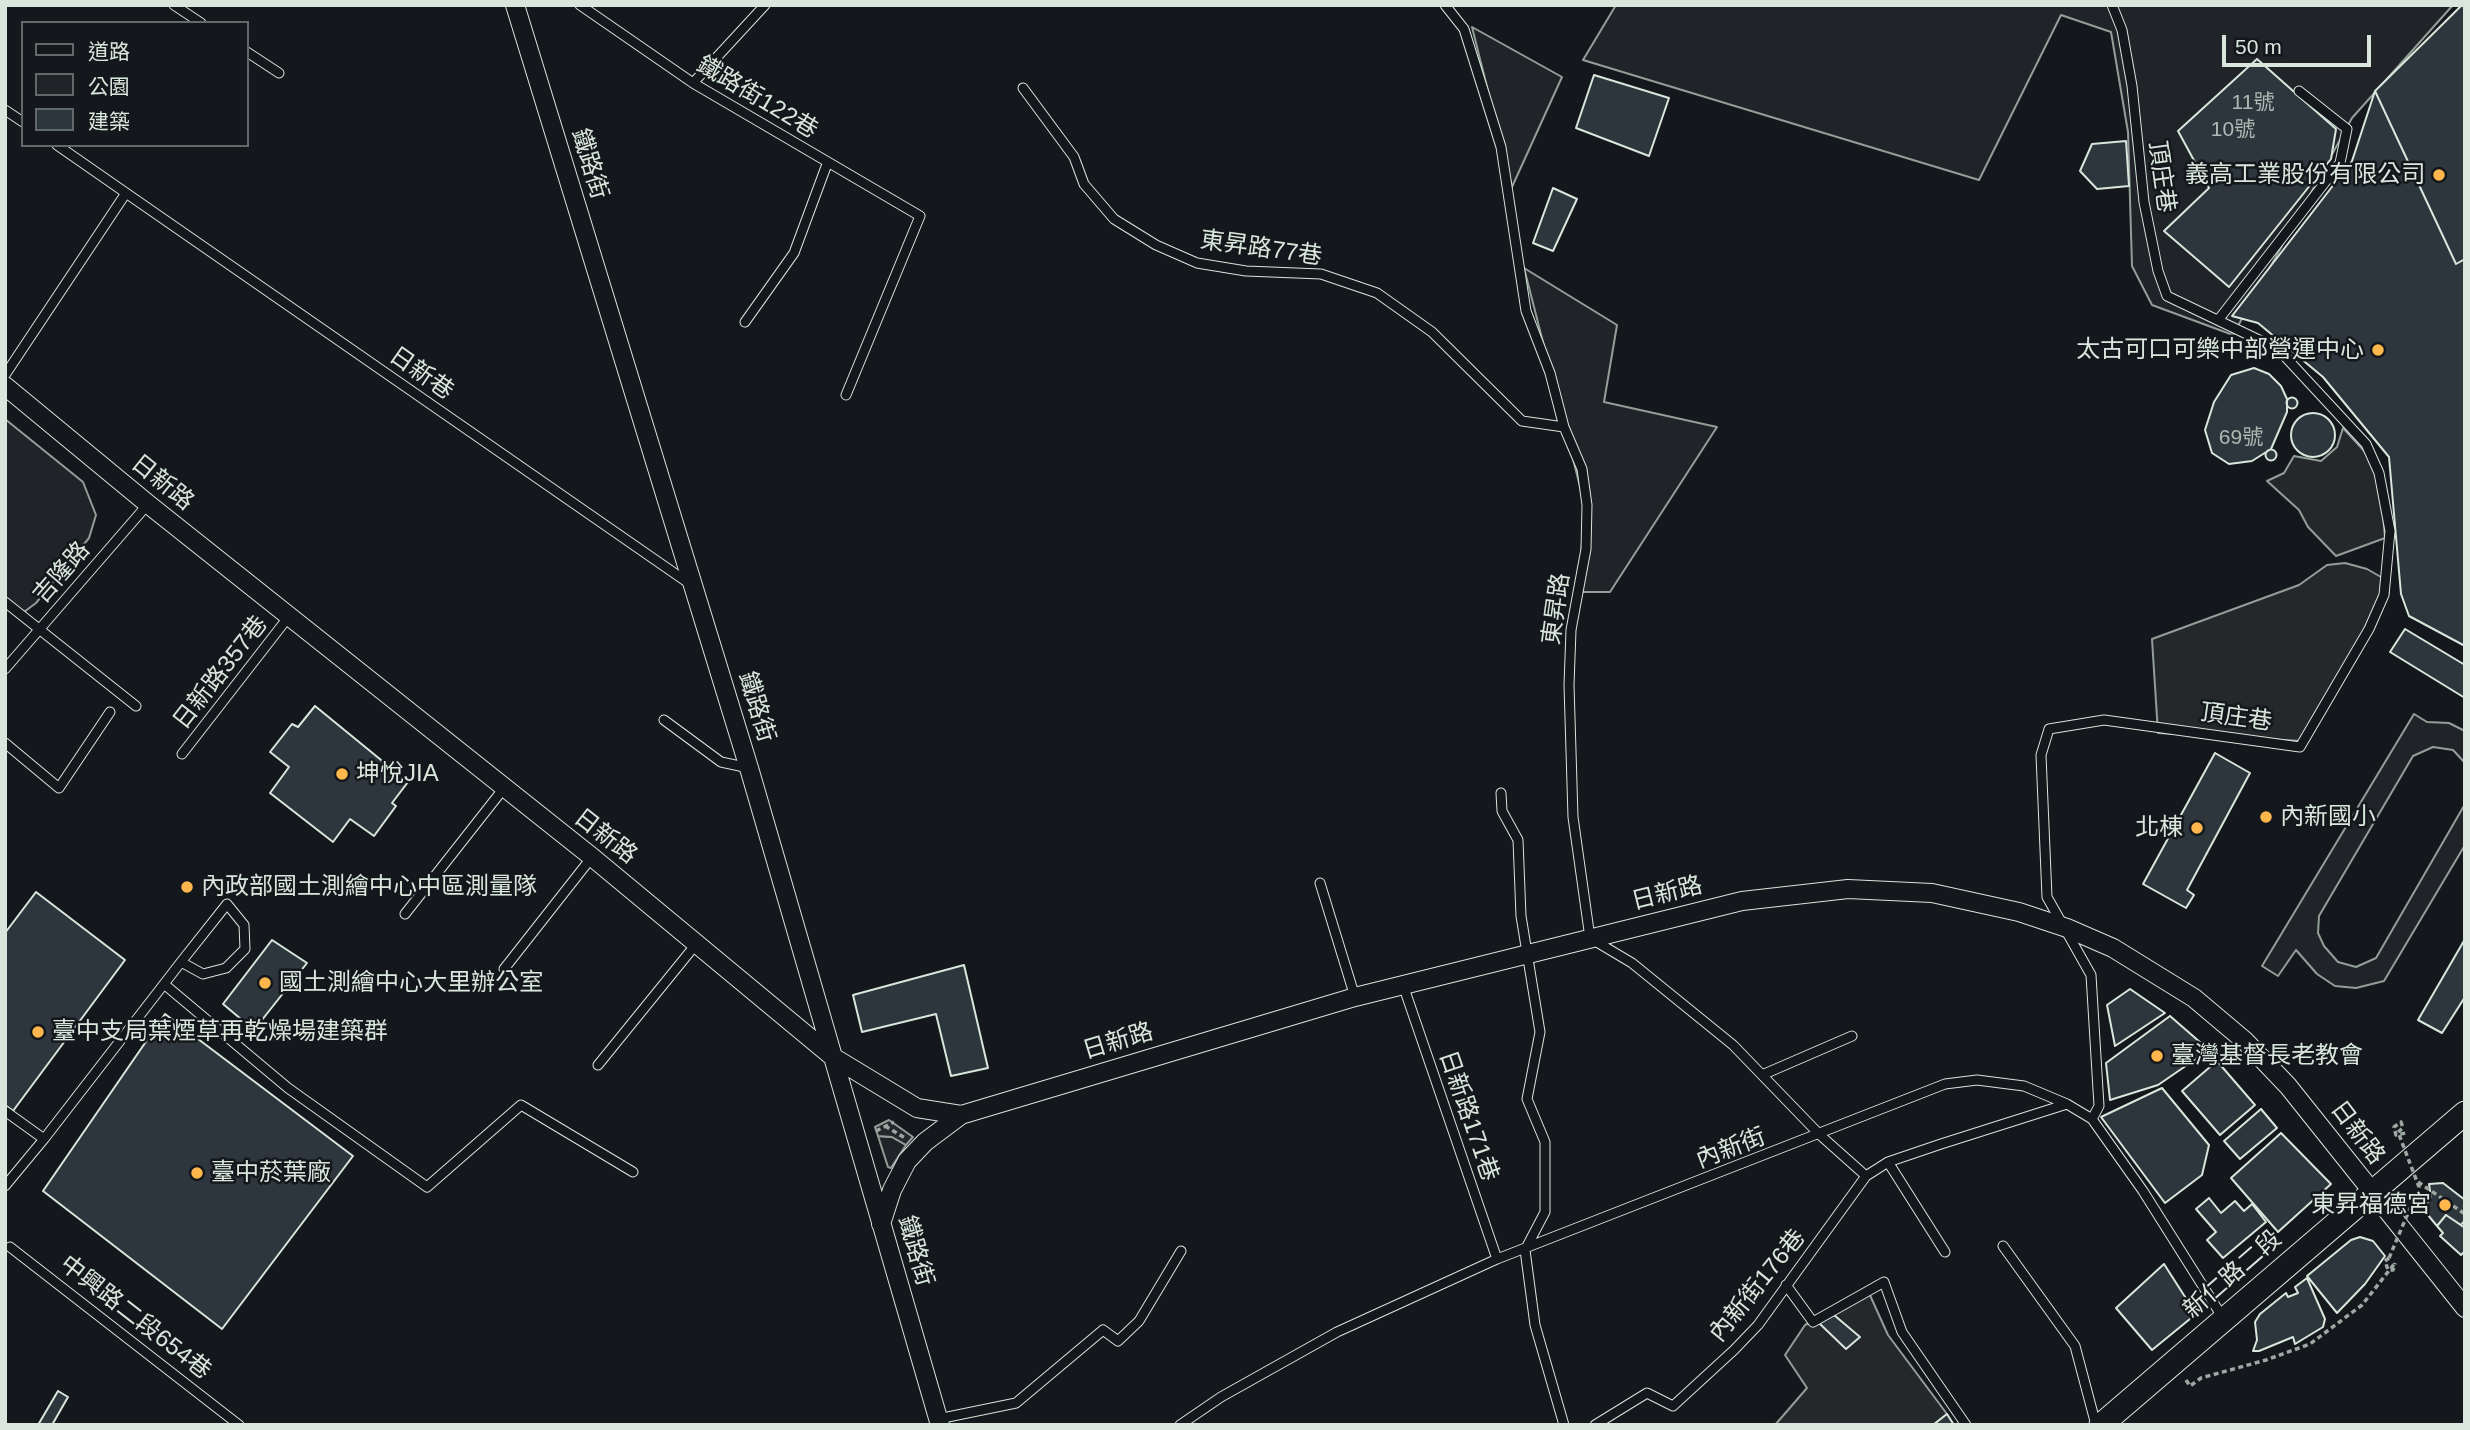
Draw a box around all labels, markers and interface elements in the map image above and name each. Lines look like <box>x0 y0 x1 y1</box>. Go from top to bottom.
legend <box>21 21 248 147</box>
scale bar <box>2225 21 2374 65</box>
text: 50 m <box>2235 35 2282 58</box>
text: 道路 <box>88 40 130 63</box>
street label: 鐵路街122巷 <box>691 51 823 145</box>
text: 公園 <box>88 75 130 98</box>
house number: 11號 <box>2232 90 2274 116</box>
text: 建築 <box>88 110 130 133</box>
house number: 10號 <box>2211 117 2255 143</box>
street label: 鐵路街 <box>565 125 613 203</box>
street label: 頂庄巷 <box>2142 139 2180 215</box>
place label: 義高工業股份有限公司 <box>2185 161 2425 189</box>
marker: 義高工業股份有限公司 <box>2431 167 2447 183</box>
street label: 東昇路77巷 <box>1198 226 1324 272</box>
place label: 太古可口可樂中部營運中心 <box>2076 336 2364 364</box>
street label: 日新巷 <box>383 342 459 406</box>
marker: 太古可口可樂中部營運中心 <box>2370 342 2386 358</box>
house number: 69號 <box>2219 425 2263 451</box>
street label: 日新路 <box>125 449 199 517</box>
street label: 吉隆路 <box>28 536 96 610</box>
street label: 東昇路 <box>1538 571 1576 647</box>
street label: 日新路357巷 <box>168 611 274 735</box>
street label: 鐵路街 <box>732 668 780 746</box>
street label: 頂庄巷 <box>2198 699 2274 737</box>
place label: 坤悅JIA <box>356 760 439 788</box>
marker: 坤悅JIA <box>334 766 350 782</box>
street label: 日新路 <box>568 803 642 871</box>
place label: 內新國小 <box>2280 803 2376 831</box>
marker: 內新國小 <box>2258 809 2274 825</box>
place label: 北棟 <box>2135 814 2183 842</box>
marker: 北棟 <box>2189 820 2205 836</box>
street label: 日新路 <box>1629 871 1705 917</box>
place label: 內政部國土測繪中心中區測量隊 <box>201 873 537 901</box>
marker: 內政部國土測繪中心中區測量隊 <box>179 879 195 895</box>
place label: 國土測繪中心大里辦公室 <box>279 969 543 997</box>
marker: 國土測繪中心大里辦公室 <box>257 975 273 991</box>
place label: 臺中支局葉煙草再乾燥場建築群 <box>52 1018 388 1046</box>
street label: 日新路 <box>1079 1018 1157 1066</box>
marker: 臺中支局葉煙草再乾燥場建築群 <box>30 1024 46 1040</box>
place label: 臺灣基督長老教會 <box>2171 1042 2363 1070</box>
street label: 日新路171巷 <box>1432 1047 1504 1185</box>
marker: 臺灣基督長老教會 <box>2149 1048 2165 1064</box>
street label: 日新路 <box>2324 1096 2390 1170</box>
street label: 內新街 <box>1692 1123 1770 1175</box>
place label: 臺中菸葉廠 <box>211 1159 331 1187</box>
marker: 臺中菸葉廠 <box>189 1165 205 1181</box>
place label: 東昇福德宮 <box>2311 1191 2431 1219</box>
marker: 東昇福德宮 <box>2437 1197 2453 1213</box>
street label: 鐵路街 <box>891 1212 939 1290</box>
street label: 內新街176巷 <box>1704 1224 1812 1348</box>
street label: 新仁路二段 <box>2178 1225 2288 1325</box>
street label: 中興路二段654巷 <box>54 1250 216 1386</box>

